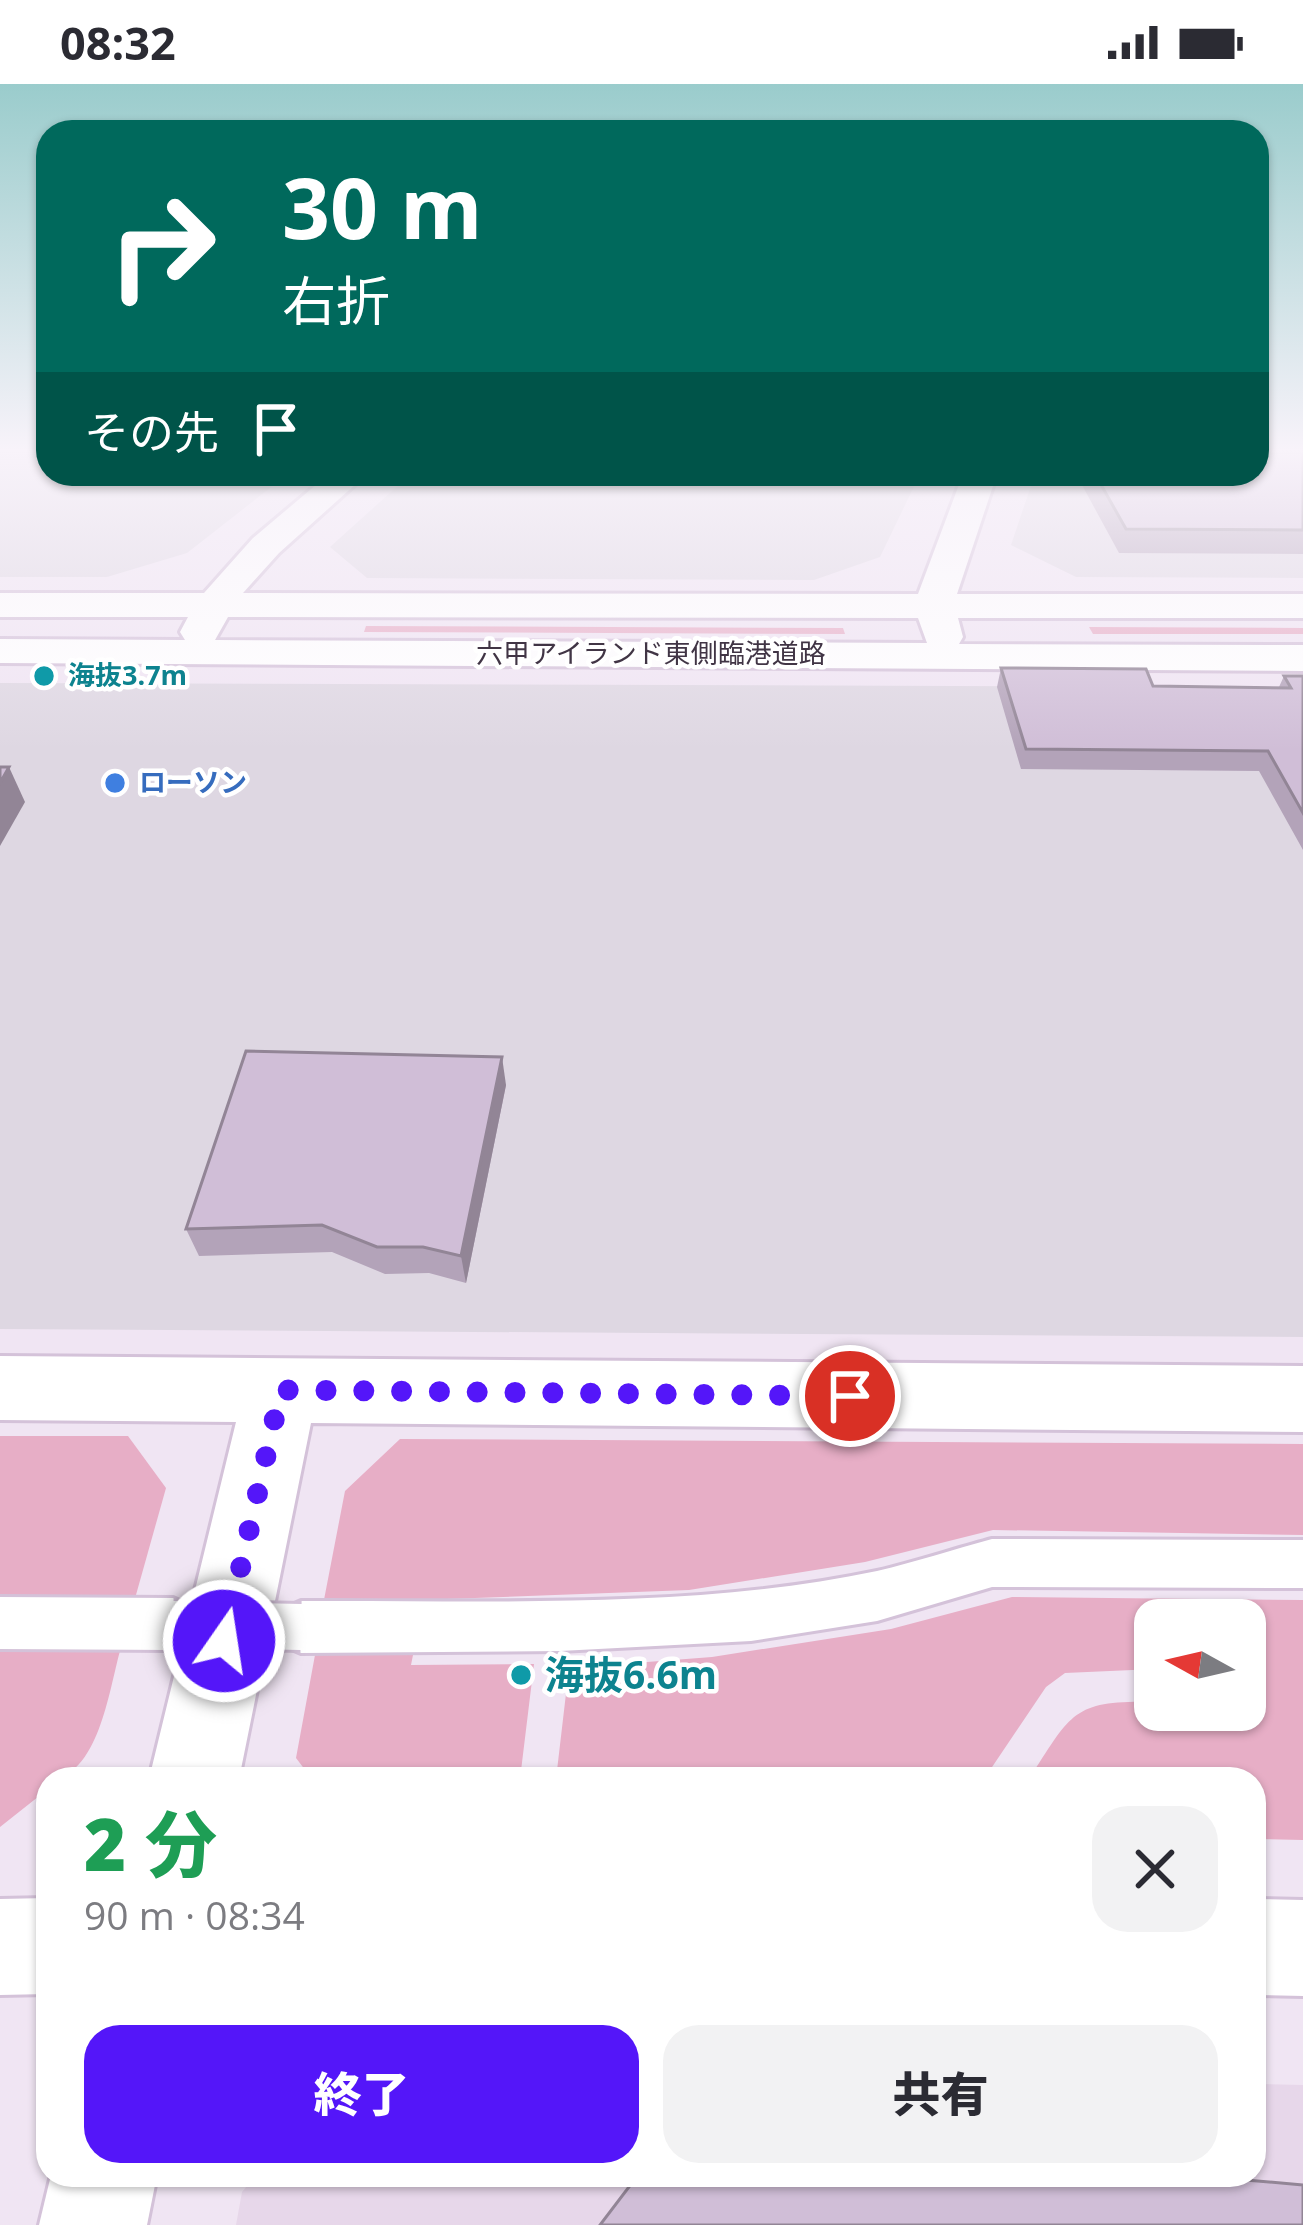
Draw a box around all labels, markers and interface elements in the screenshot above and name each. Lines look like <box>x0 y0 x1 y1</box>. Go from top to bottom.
text: 08:32 <box>60 12 176 73</box>
text: 30 m <box>282 149 482 264</box>
icon: right <box>84 168 240 324</box>
text: 右折 <box>282 263 390 337</box>
icon: arrive <box>243 396 309 462</box>
text: その先 <box>84 401 219 462</box>
street label: 六甲アイランド東側臨港道路 <box>476 634 826 671</box>
place label: 海抜3.7m <box>68 656 187 693</box>
marker: 海抜3.7m <box>31 663 57 689</box>
place label: ローソン <box>139 763 247 800</box>
marker: ローソン <box>102 770 128 796</box>
pin <box>799 1345 901 1447</box>
icon: arrive <box>817 1363 883 1429</box>
position arrow <box>161 1578 287 1704</box>
north arrow <box>1134 1599 1266 1731</box>
map controls <box>1134 1599 1266 1731</box>
place label: 海抜6.6m <box>545 1647 717 1700</box>
marker: 海抜6.6m <box>508 1662 534 1688</box>
text: 2 分 <box>84 1794 217 1892</box>
button: close <box>1092 1806 1218 1932</box>
text: 90 m · 08:34 <box>84 1888 305 1941</box>
button: 終了 <box>84 2025 639 2163</box>
button: 共有 <box>663 2025 1218 2163</box>

